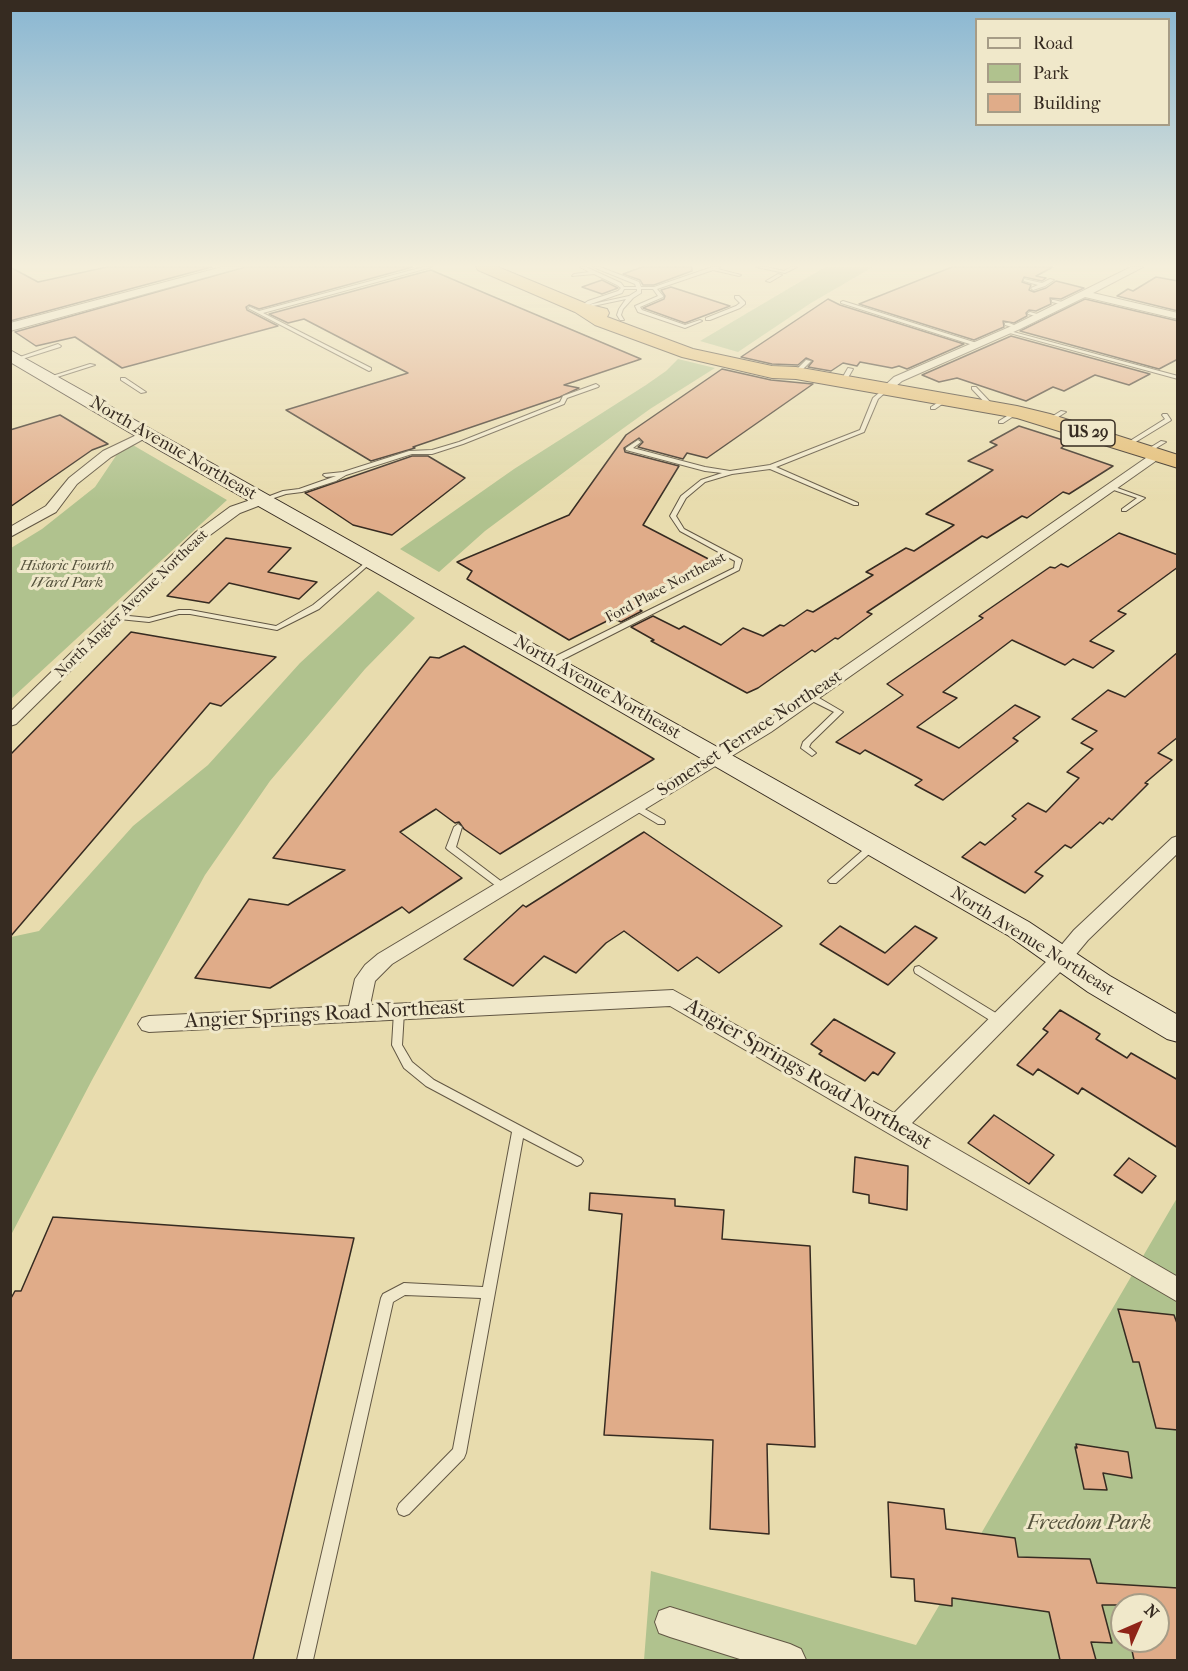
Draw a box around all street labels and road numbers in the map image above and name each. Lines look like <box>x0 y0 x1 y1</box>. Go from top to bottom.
street label: North Avenue Northeast <box>86 392 260 506</box>
road number: US 29 <box>1061 420 1115 446</box>
street label: North Angier Avenue Northeast <box>52 526 212 682</box>
street label: Ford Place Northeast <box>602 548 730 628</box>
street label: North Avenue Northeast <box>510 631 684 745</box>
street label: Somerset Terrace Northeast <box>653 666 847 802</box>
street label: North Avenue Northeast <box>946 883 1118 1001</box>
street label: Angier Springs Road Northeast <box>680 994 936 1156</box>
street label: Angier Springs Road Northeast <box>184 995 466 1035</box>

